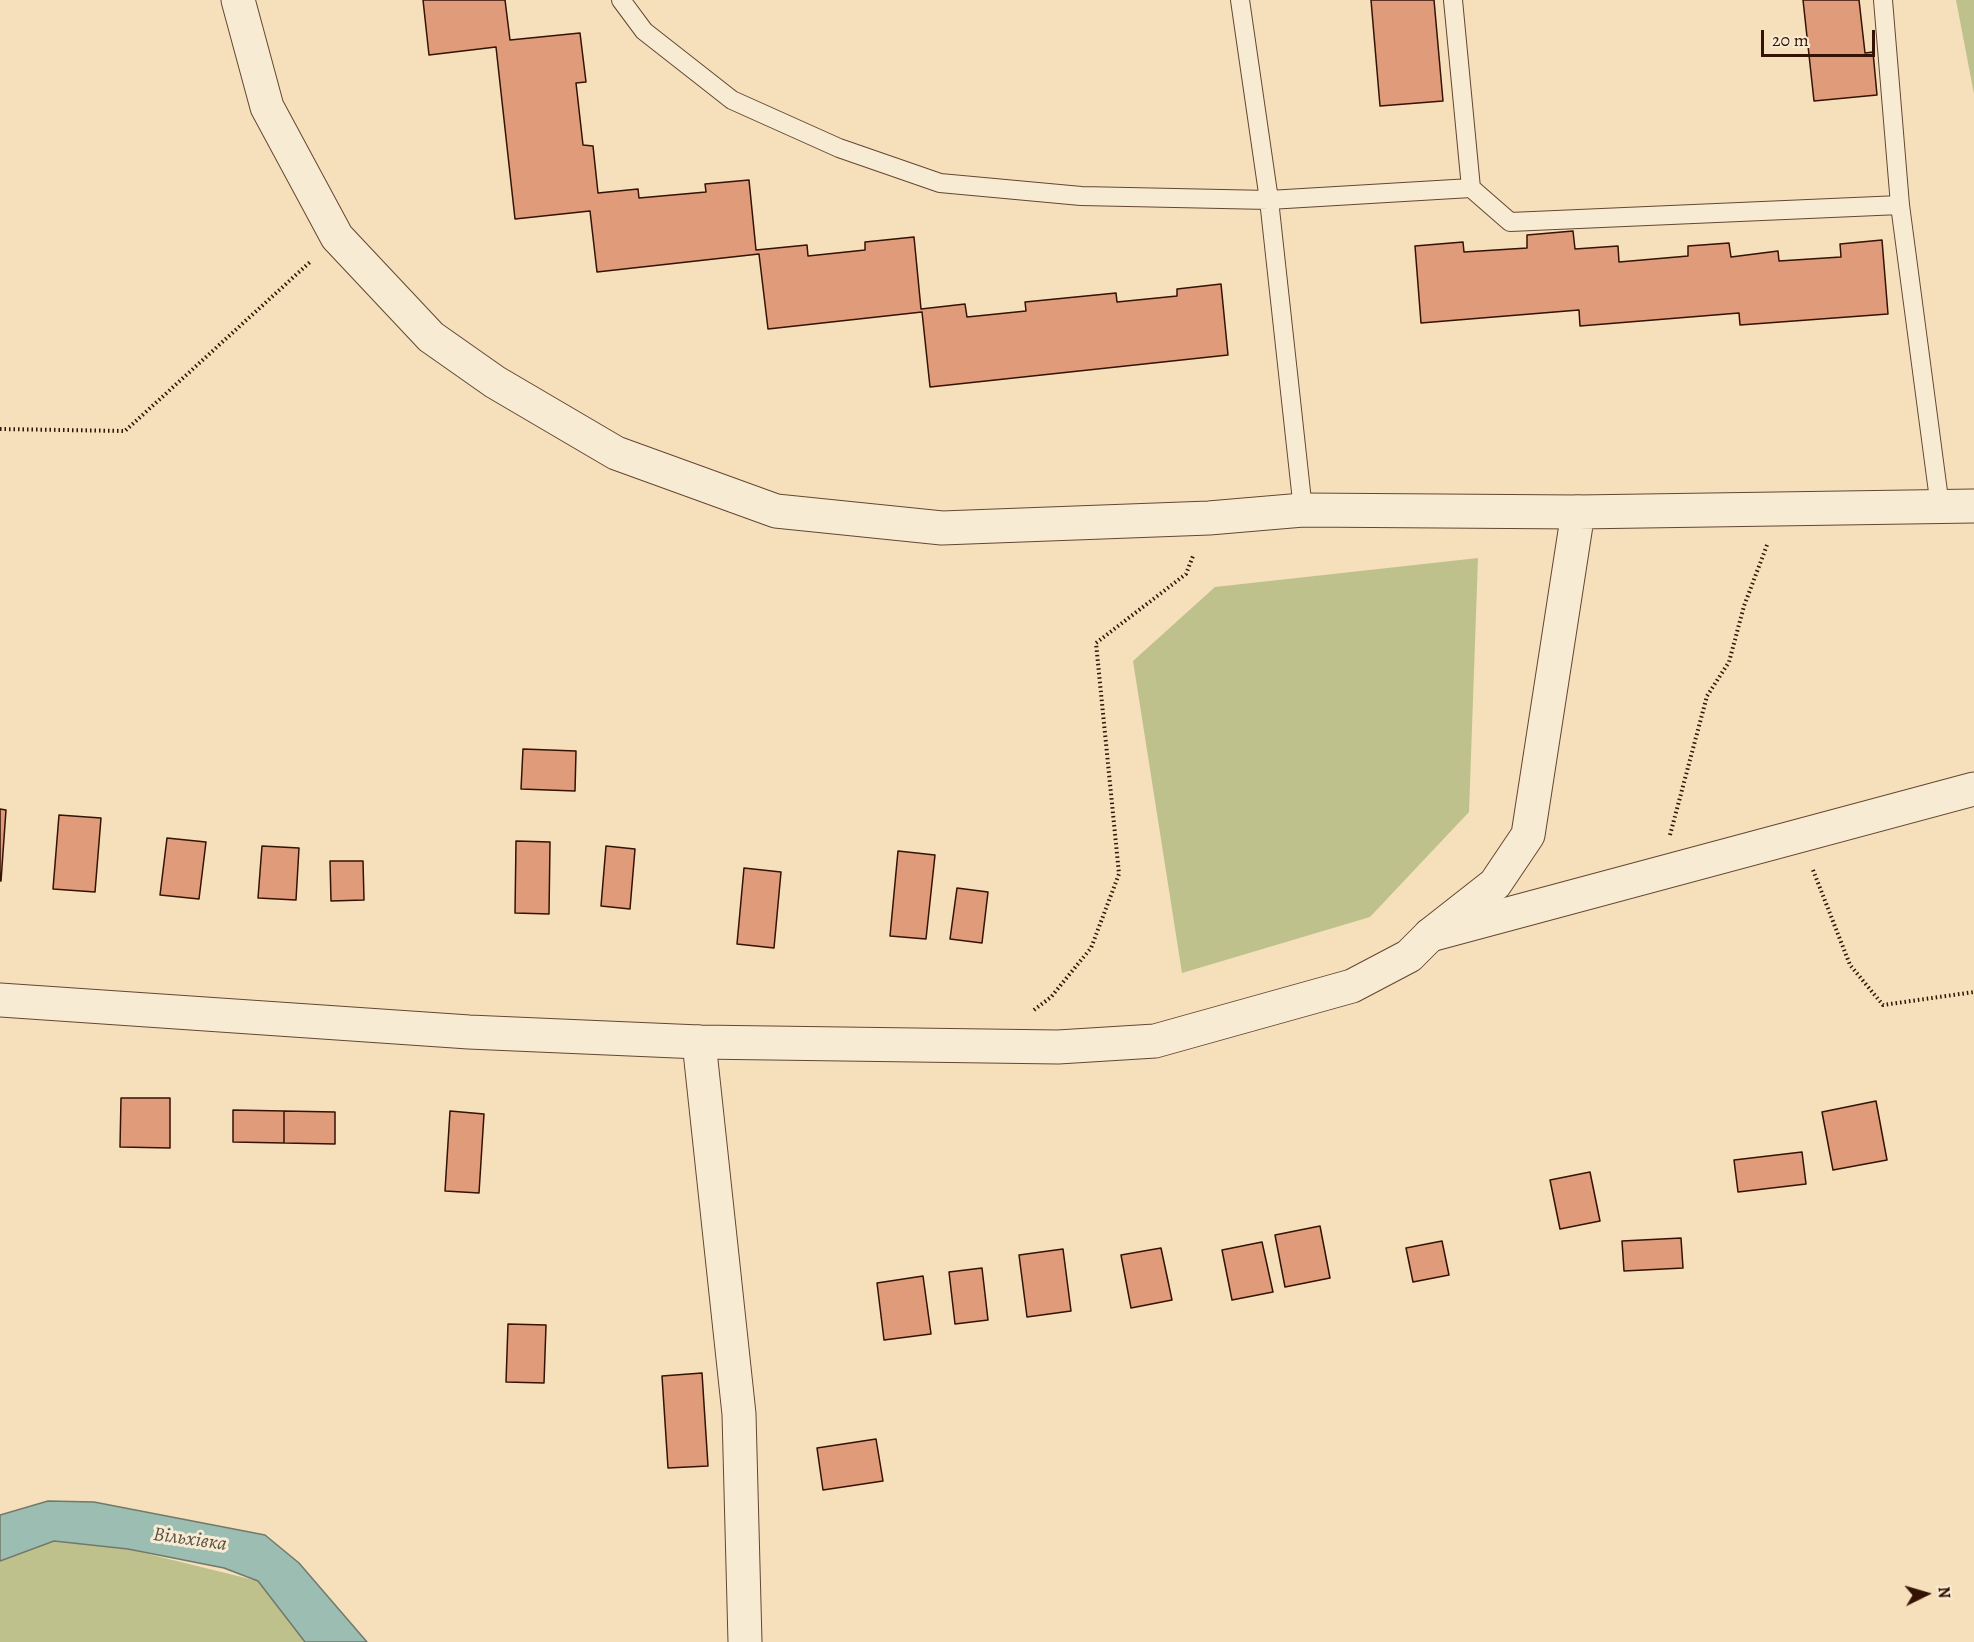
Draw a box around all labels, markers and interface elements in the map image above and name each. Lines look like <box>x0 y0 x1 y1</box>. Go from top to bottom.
scale bar <box>1764 18 1878 56</box>
text: 20 m <box>1772 28 1809 52</box>
water label: Вільхівка <box>152 1523 228 1557</box>
north arrow <box>1896 1564 1956 1624</box>
text: N <box>1932 1586 1955 1599</box>

